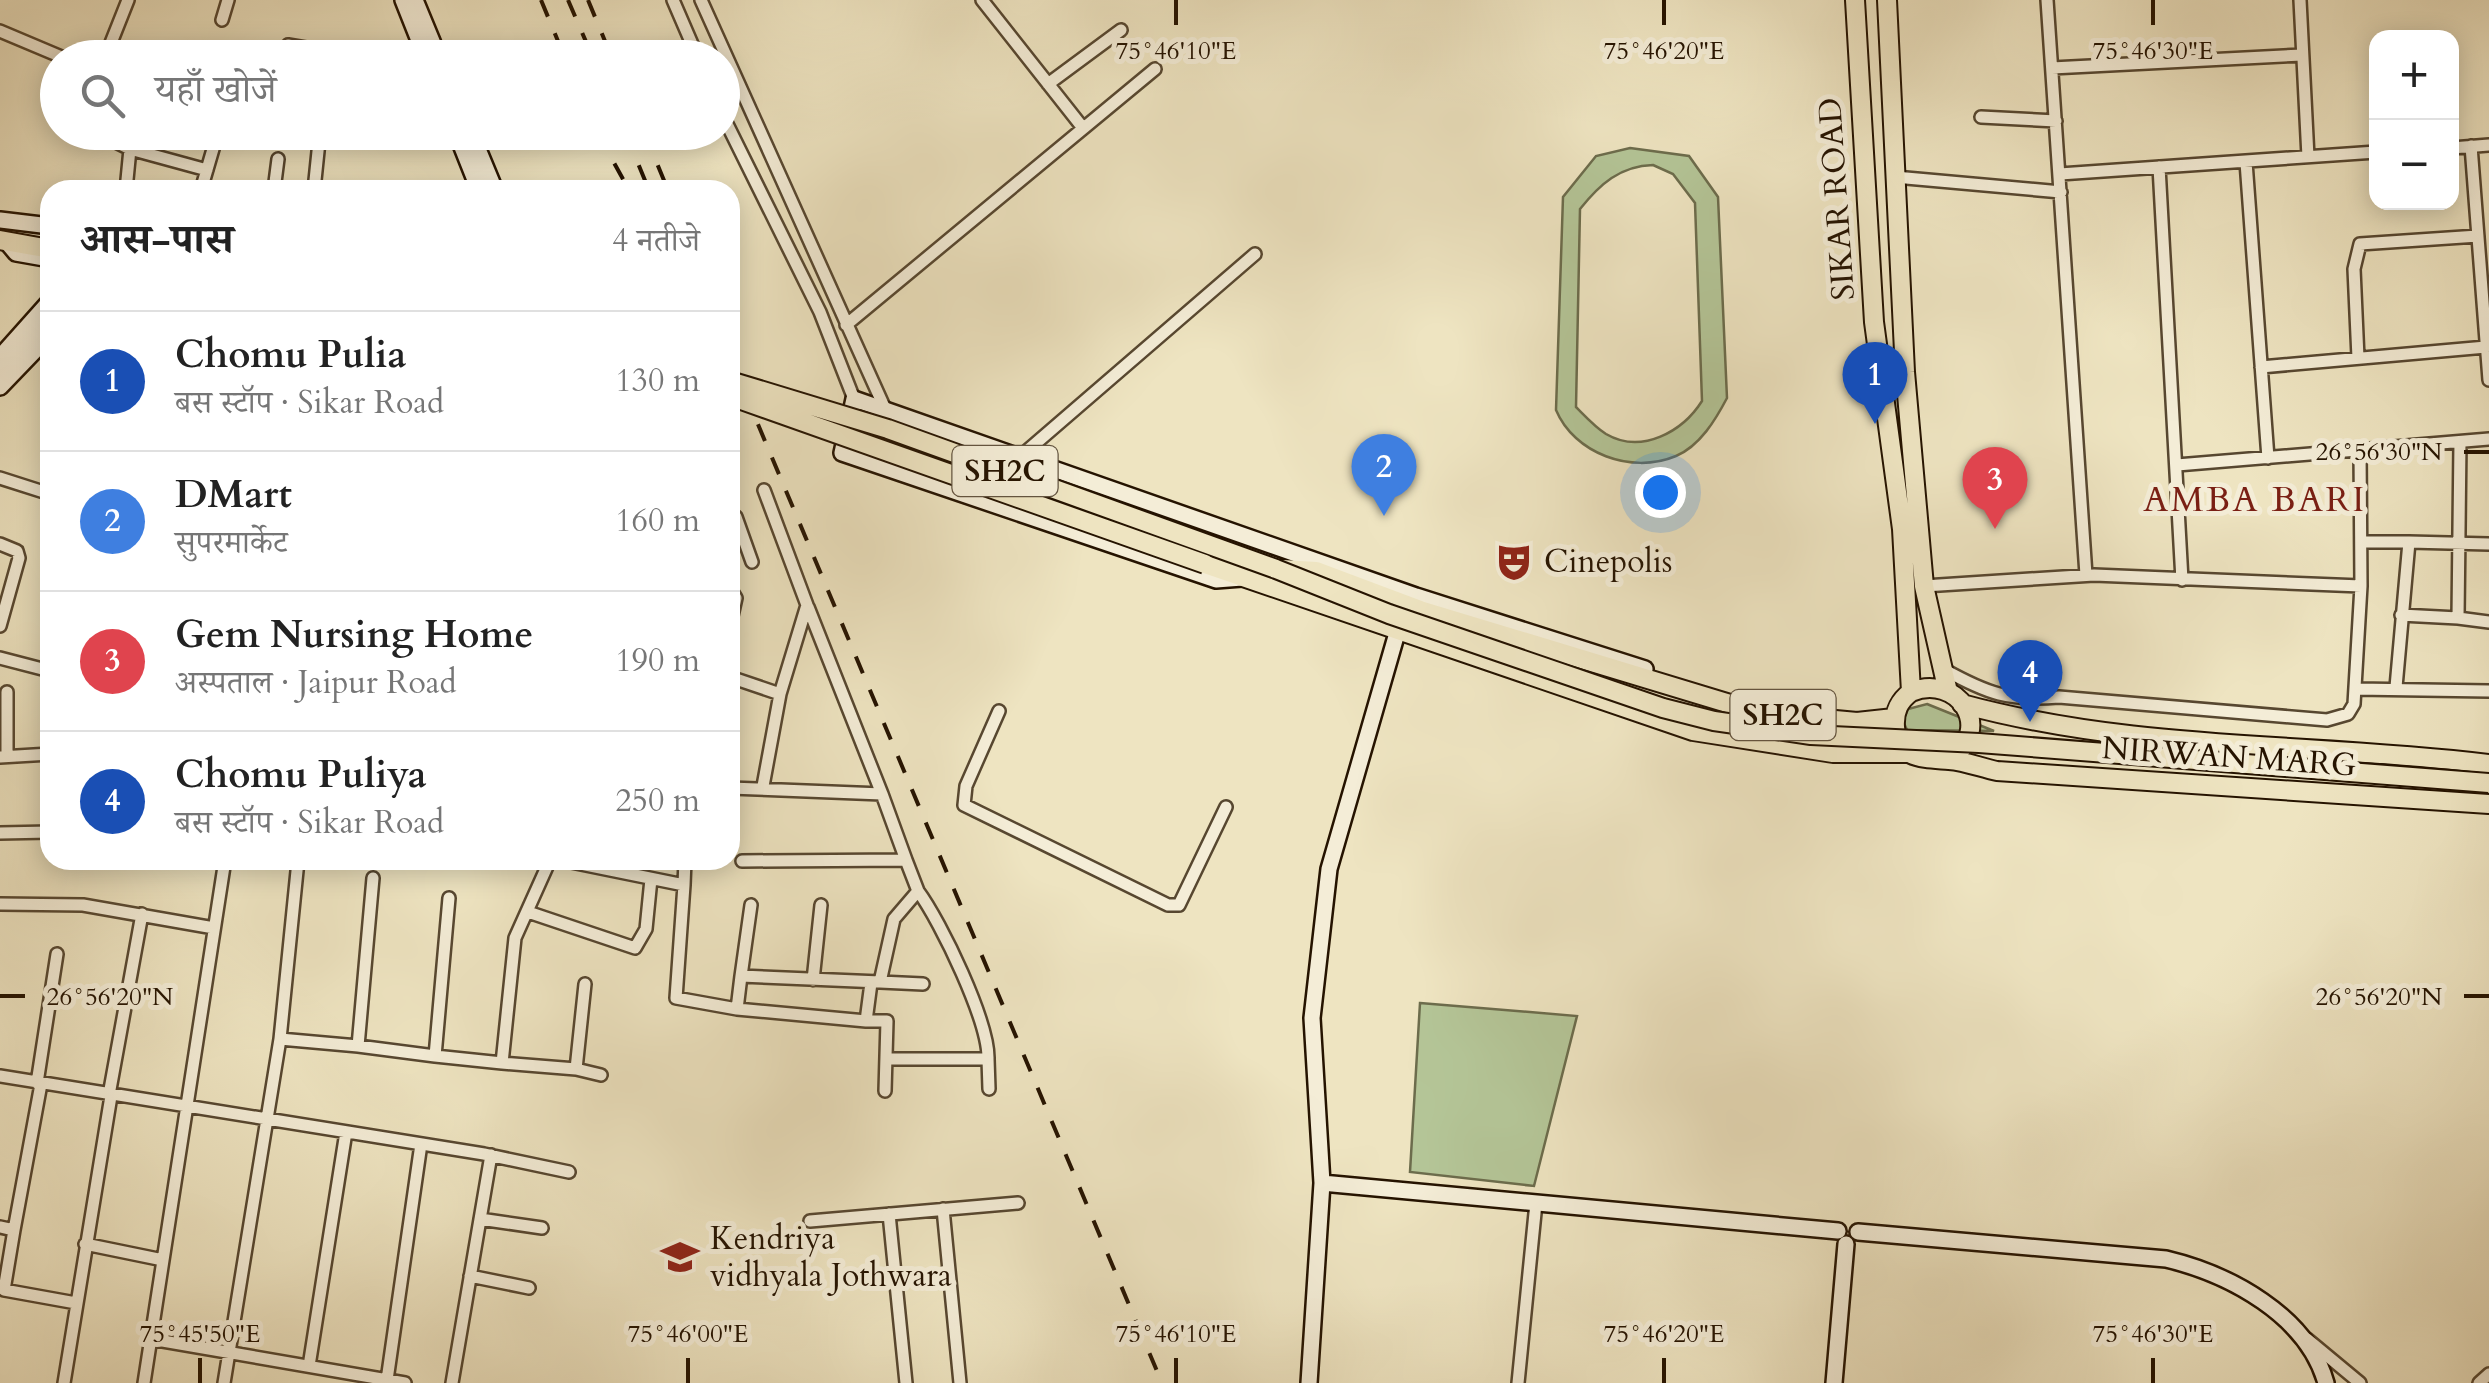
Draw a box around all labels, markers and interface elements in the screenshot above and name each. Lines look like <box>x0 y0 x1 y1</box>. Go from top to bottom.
map controls <box>2369 30 2459 210</box>
button: + <box>2369 30 2459 120</box>
text: 75°46'10"E <box>1116 34 1236 68</box>
text: 75°46'20"E <box>1604 34 1724 68</box>
text: 75°46'30"E <box>2093 34 2213 68</box>
search box <box>40 40 740 150</box>
text: यहाँ खोजें <box>155 64 276 116</box>
icon: search <box>75 68 130 123</box>
street label: SIKAR ROAD <box>1808 96 1866 302</box>
button: − <box>2369 120 2459 210</box>
text: आस-पास <box>80 211 234 268</box>
text: 4 नतीजे <box>612 219 700 263</box>
text: Chomu Pulia <box>175 329 406 381</box>
pin: 1 <box>1842 342 1908 424</box>
text: 1 <box>104 359 121 403</box>
text: 130 m <box>615 359 700 403</box>
text: बस स्टॉप · Sikar Road <box>175 381 444 425</box>
pin: 2 <box>1352 434 1416 516</box>
text: 26°56'30"N <box>2316 435 2442 469</box>
road number: SH2C <box>952 446 1058 496</box>
pin: 3 <box>1962 446 2028 529</box>
your location <box>1635 467 1686 518</box>
text: DMart <box>175 469 292 521</box>
district label: AMBA BARI <box>2143 476 2367 524</box>
text: 2 <box>104 499 121 543</box>
text: 160 m <box>615 499 700 543</box>
text: सुपरमार्केट <box>175 521 287 565</box>
place label: Cinepolis <box>1544 540 1672 584</box>
theatre icon: Cinepolis <box>1493 541 1535 583</box>
text: Gem Nursing Home <box>175 609 533 661</box>
text: 3 <box>104 639 121 683</box>
text: 190 m <box>615 639 700 683</box>
pin: 4 <box>1998 640 2062 722</box>
text: अस्पताल · Jaipur Road <box>175 661 457 705</box>
road number: SH2C <box>1730 690 1836 740</box>
street label: NIRWAN MARG <box>2100 726 2358 788</box>
text: Chomu Puliya <box>175 749 427 801</box>
text: 4 <box>104 779 121 823</box>
text: 250 m <box>615 779 700 823</box>
text: बस स्टॉप · Sikar Road <box>175 801 444 845</box>
text: 26°56'20"N <box>47 980 173 1014</box>
text: 26°56'20"N <box>2316 980 2442 1014</box>
place label: Kendriya vidhyala Jothwara <box>710 1217 952 1298</box>
school or university icon: Kendriya vidhyala Jothwara <box>659 1236 701 1278</box>
text: 75°45'50"E <box>140 1317 260 1351</box>
text: 75°46'00"E <box>628 1317 748 1351</box>
text: 75°46'10"E <box>1116 1317 1236 1351</box>
text: 75°46'20"E <box>1604 1317 1724 1351</box>
text: 75°46'30"E <box>2093 1317 2213 1351</box>

